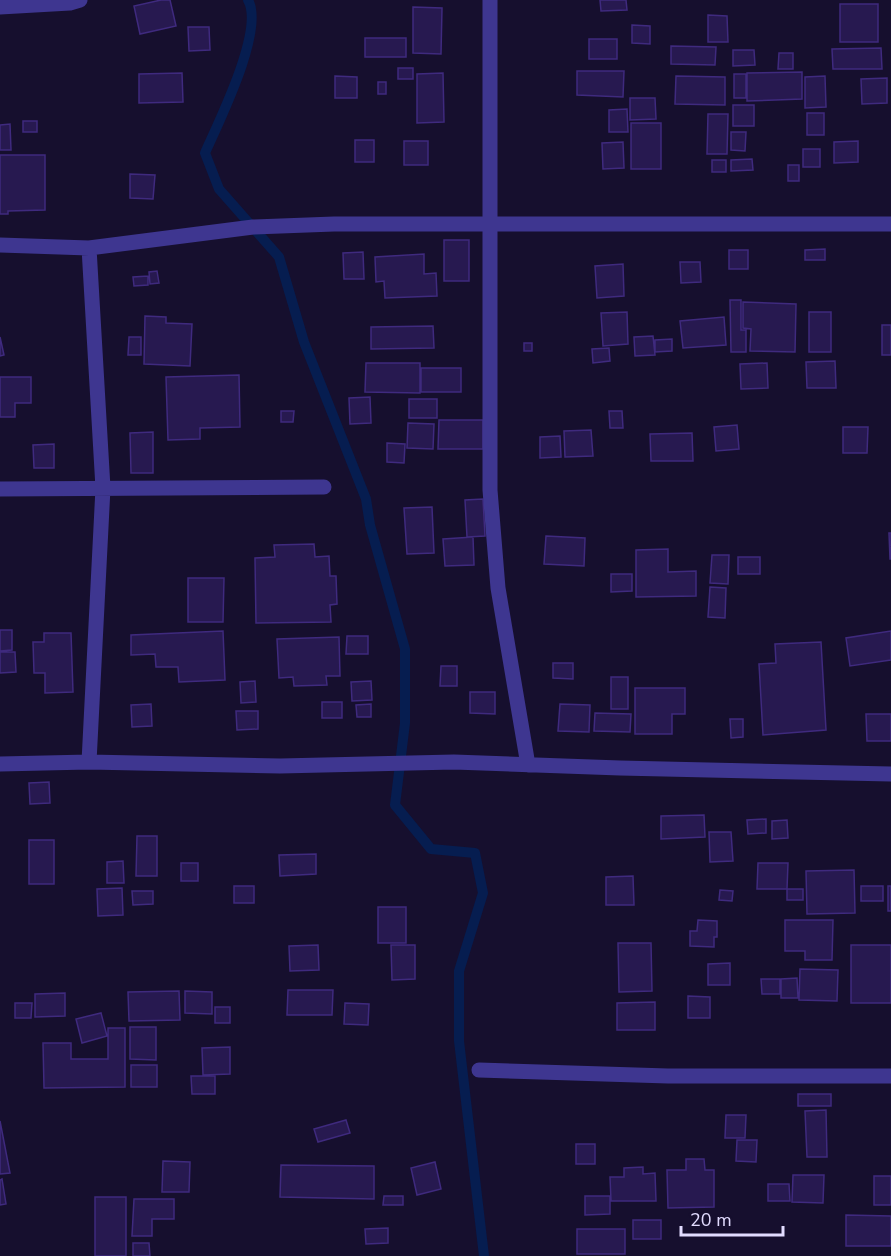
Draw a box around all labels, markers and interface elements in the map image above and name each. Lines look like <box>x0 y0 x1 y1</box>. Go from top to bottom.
scale bar <box>681 1199 783 1237</box>
text: 20 m <box>690 1208 732 1232</box>

